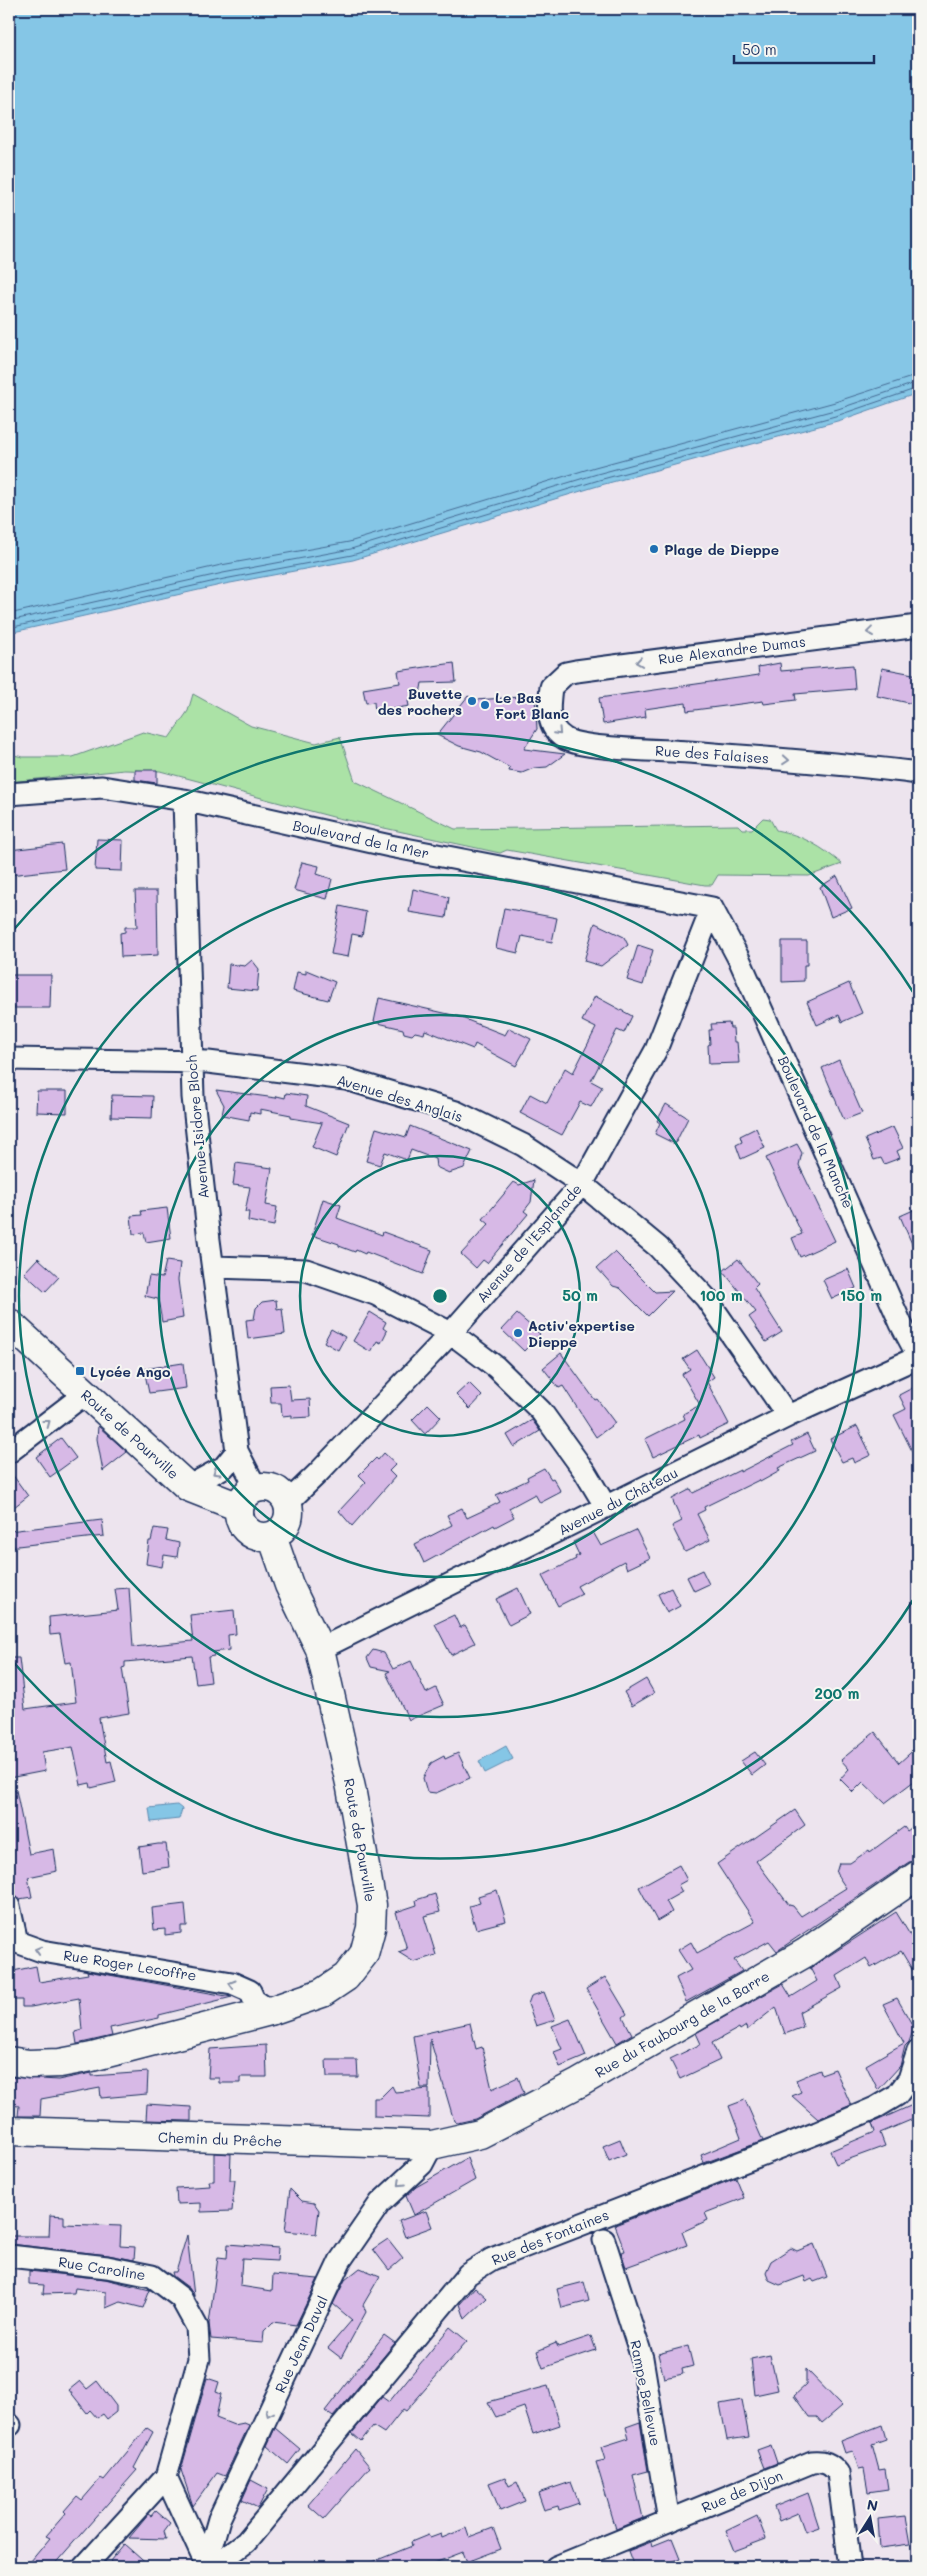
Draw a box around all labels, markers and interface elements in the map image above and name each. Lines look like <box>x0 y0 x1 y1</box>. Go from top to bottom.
scale bar <box>734 32 874 64</box>
text: 50 m <box>742 39 777 59</box>
place label: Plage de Dieppe <box>664 540 779 559</box>
marker: Plage de Dieppe <box>648 543 660 555</box>
one-way arrow <box>866 626 874 637</box>
street label: Rue Alexandre Dumas <box>657 632 807 668</box>
one-way arrow <box>635 656 643 667</box>
place label: Buvette des rochers <box>378 684 462 719</box>
place label: Le Bas Fort Blanc <box>495 688 569 723</box>
marker: Buvette des rochers <box>466 695 478 707</box>
marker: Le Bas Fort Blanc <box>479 699 491 711</box>
one-way arrow <box>552 727 561 736</box>
street label: Rue des Falaises <box>654 741 770 767</box>
one-way arrow <box>782 755 790 766</box>
street label: Boulevard de la Mer <box>291 815 431 863</box>
street label: Boulevard de la Manche <box>774 1053 858 1211</box>
street label: Avenue Isidore Bloch <box>181 1054 213 1200</box>
street label: Avenue des Anglais <box>335 1070 465 1126</box>
street label: Avenue de l'Esplanade <box>472 1180 586 1306</box>
text: 50 m <box>562 1285 598 1305</box>
text: 100 m <box>699 1285 743 1305</box>
text: 150 m <box>840 1285 882 1305</box>
centre of rings <box>431 1287 449 1305</box>
place label: Activ'expertise Dieppe <box>528 1316 635 1351</box>
marker: Activ'expertise Dieppe <box>512 1327 524 1339</box>
place label: Lycée Ango <box>90 1362 171 1381</box>
marker: Lycée Ango <box>74 1365 86 1377</box>
street label: Route de Pourville <box>77 1385 183 1483</box>
one-way arrow <box>41 1420 51 1429</box>
street label: Avenue du Château <box>555 1463 681 1539</box>
one-way arrow <box>212 1466 221 1476</box>
text: 200 m <box>815 1683 860 1703</box>
street label: Route de Pourville <box>340 1777 380 1903</box>
one-way arrow <box>34 1945 43 1955</box>
street label: Rue Roger Lecoffre <box>62 1945 198 1985</box>
street label: Rue du Faubourg de la Barre <box>591 1966 773 2082</box>
one-way arrow <box>229 1979 237 1989</box>
street label: Chemin du Prêche <box>158 2127 282 2151</box>
one-way arrow <box>398 2177 407 2186</box>
street label: Rue des Fontaines <box>489 2205 611 2269</box>
street label: Rue Caroline <box>57 2252 147 2284</box>
street label: Rue Jean Daval <box>270 2292 332 2396</box>
street label: Rampe Bellevue <box>626 2338 666 2448</box>
one-way arrow <box>265 2408 275 2417</box>
street label: Rue de Dijon <box>698 2465 786 2517</box>
north arrow <box>844 2494 894 2544</box>
text: N <box>866 2494 880 2515</box>

